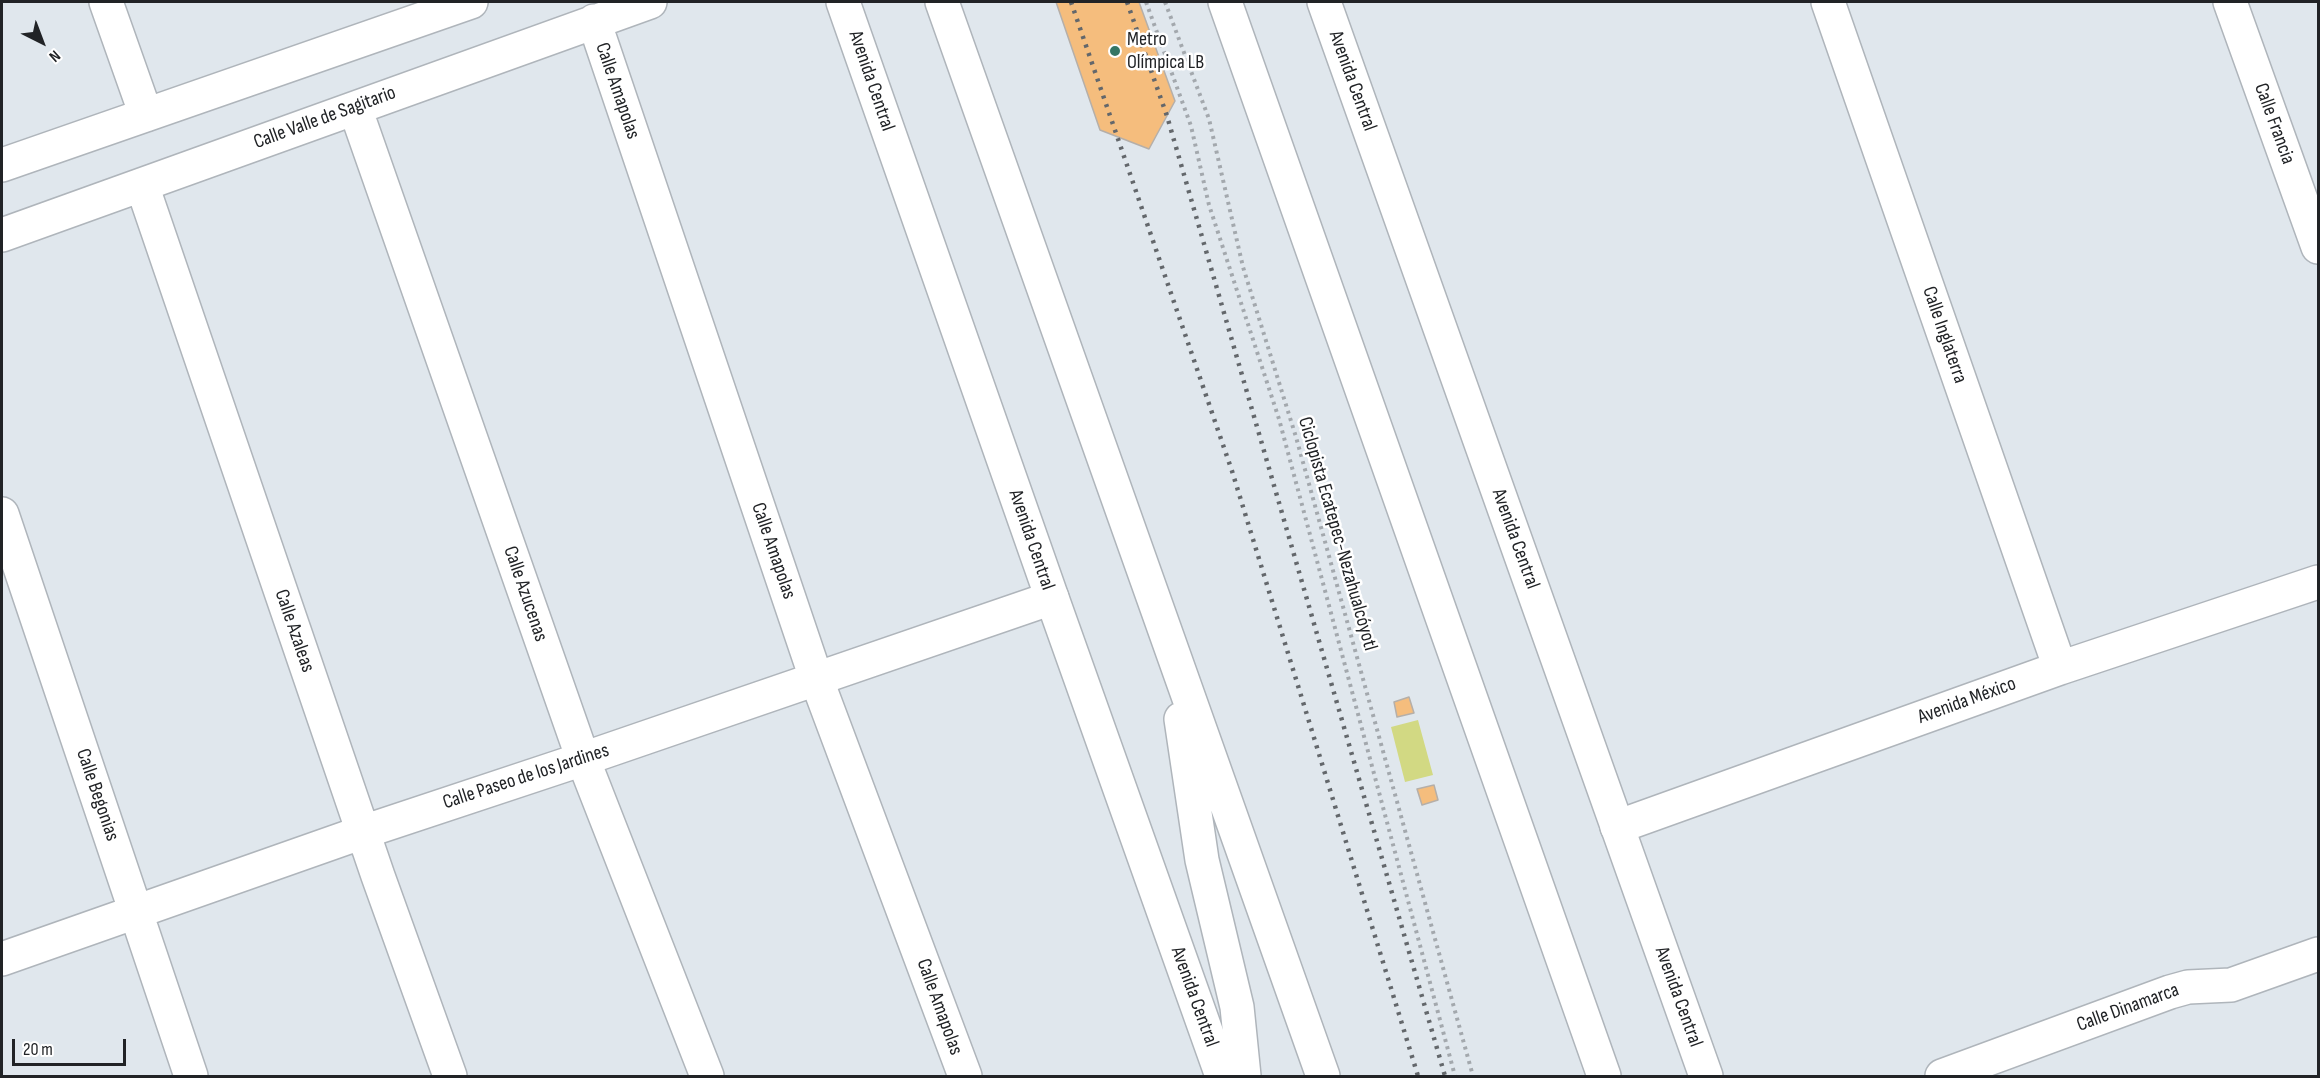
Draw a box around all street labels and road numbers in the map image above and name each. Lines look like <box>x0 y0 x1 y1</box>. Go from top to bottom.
street label: Avenida Central <box>843 28 899 134</box>
street label: Avenida Central <box>1323 28 1381 134</box>
street label: Calle Amapolas <box>589 40 645 142</box>
street label: Calle Francia <box>2248 80 2300 168</box>
street label: Calle Valle de Sagitario <box>251 81 399 155</box>
street label: Calle Inglaterra <box>1916 284 1972 386</box>
street label: Ciclopista Ecatepec-Nezahualcóyotl <box>1292 414 1382 654</box>
street label: Avenida Central <box>1486 486 1544 592</box>
street label: Avenida Central <box>1003 487 1059 593</box>
street label: Calle Amapolas <box>745 500 801 602</box>
street label: Calle Azucenas <box>497 543 553 645</box>
street label: Calle Azaleas <box>269 586 319 676</box>
street label: Avenida México <box>1915 672 2019 730</box>
street label: Calle Paseo de los Jardines <box>440 739 612 815</box>
street label: Calle Begonias <box>70 746 124 844</box>
street label: Avenida Central <box>1165 944 1223 1050</box>
street label: Avenida Central <box>1649 944 1707 1050</box>
street label: Calle Amapolas <box>911 956 967 1058</box>
street label: Calle Dinamarca <box>2074 978 2182 1038</box>

